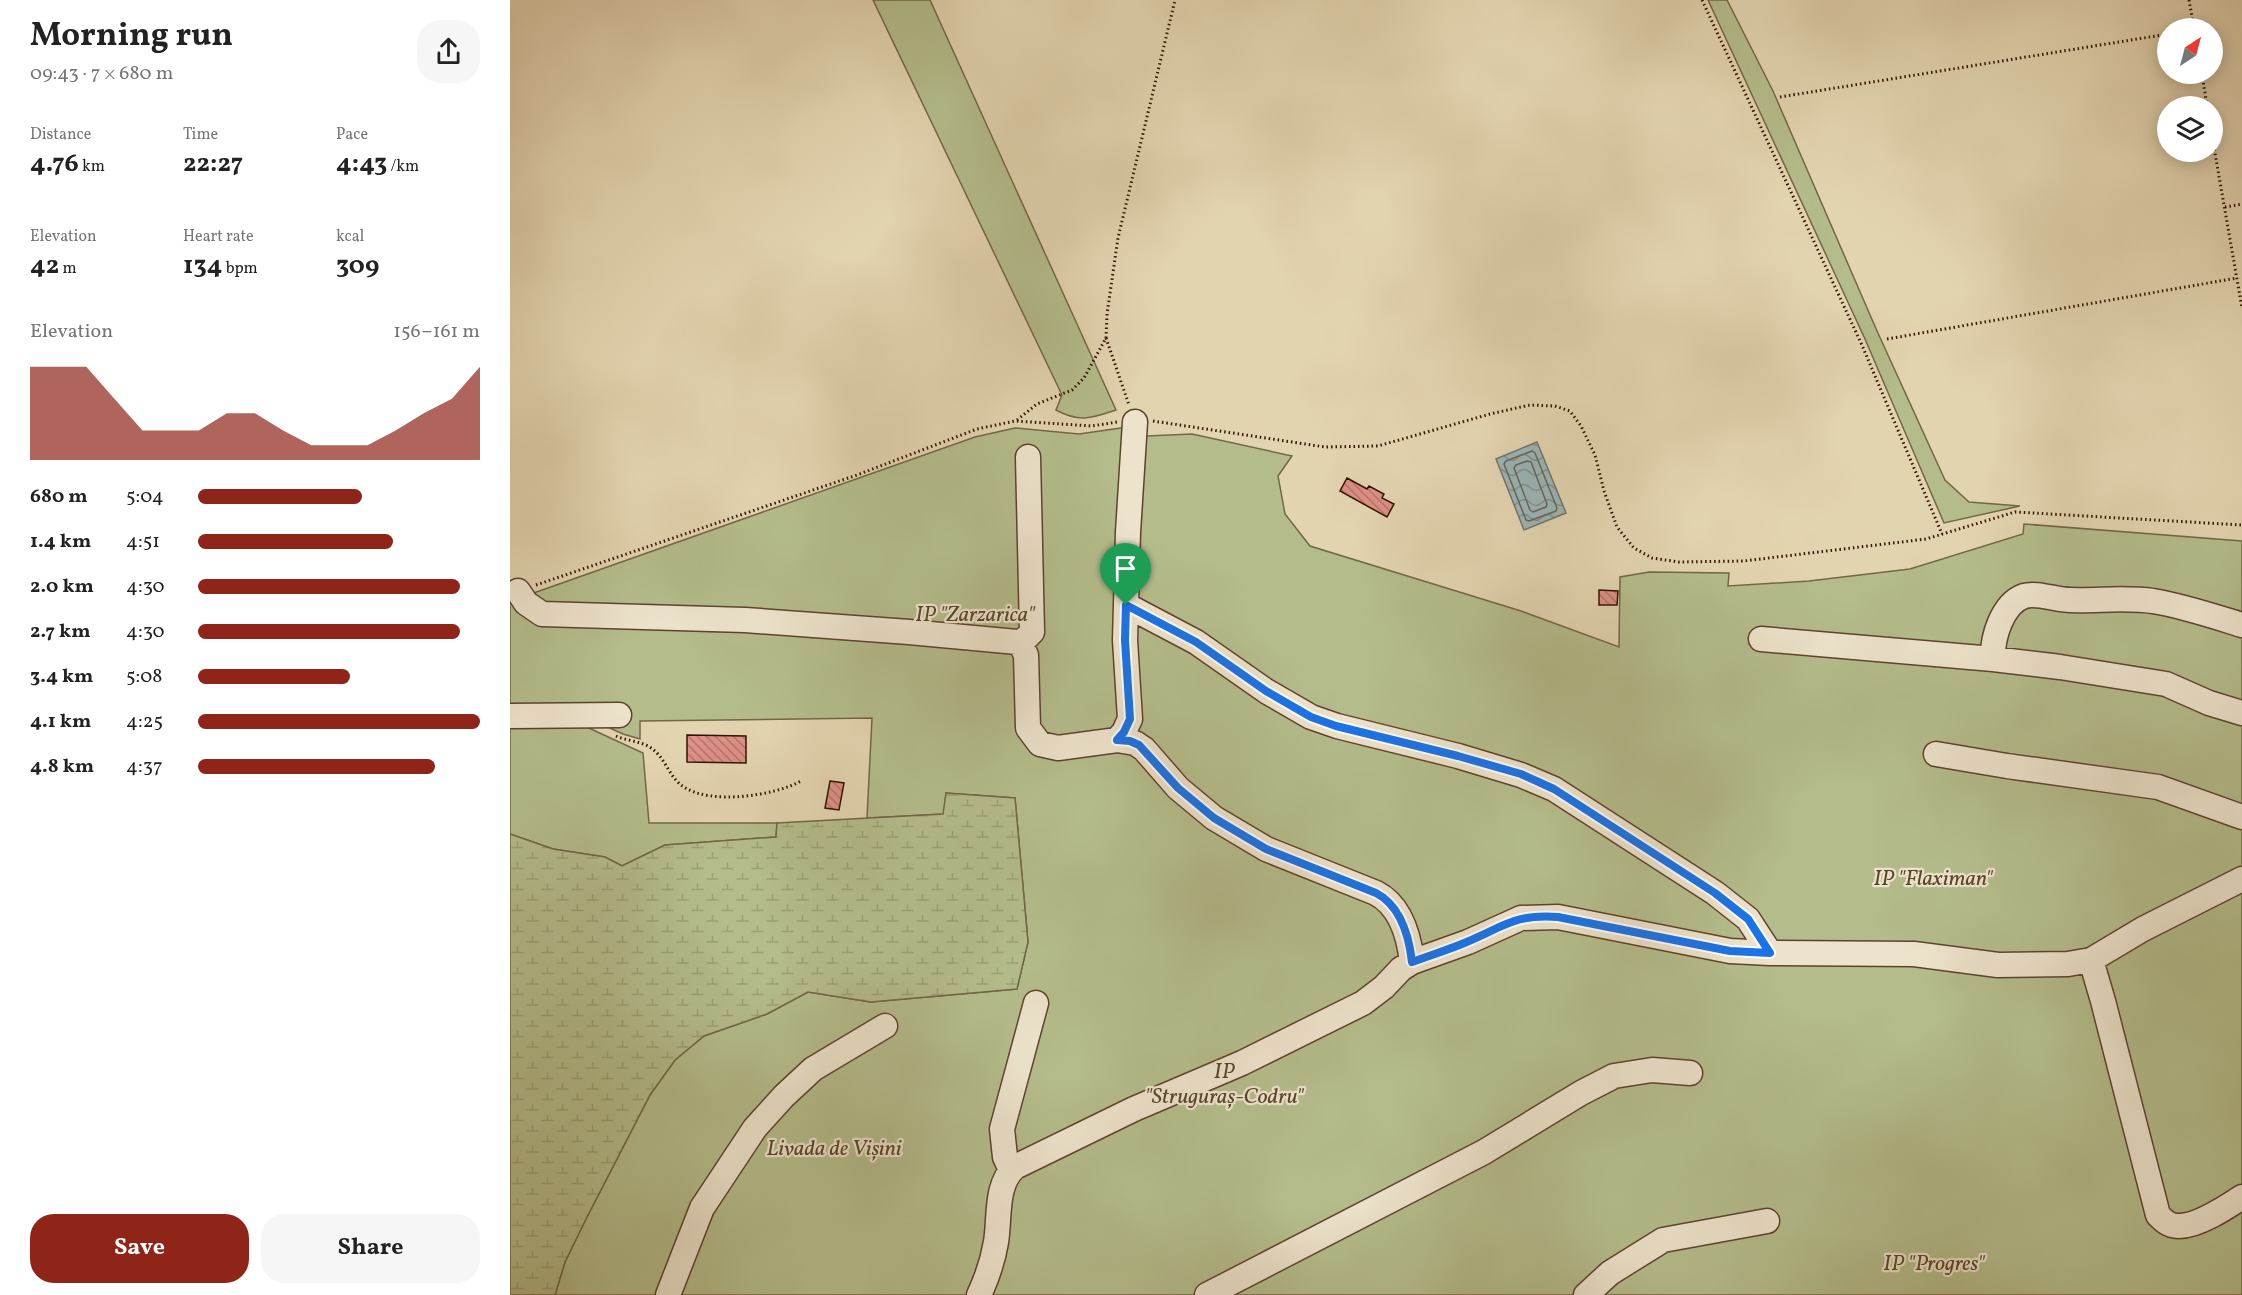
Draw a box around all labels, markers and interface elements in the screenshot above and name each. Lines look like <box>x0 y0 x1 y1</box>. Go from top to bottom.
text: Morning run <box>30 14 233 60</box>
north arrow <box>2157 18 2223 84</box>
map controls <box>2157 18 2223 162</box>
button: share <box>417 20 480 83</box>
text: 09:43 · 7 × 680 m <box>30 60 173 88</box>
button: layers <box>2157 96 2223 162</box>
text: Distance <box>30 124 91 146</box>
text: Time <box>183 124 218 146</box>
text: Pace <box>336 124 368 146</box>
text: 4.76 <box>30 146 79 182</box>
text: 22:27 <box>183 146 243 182</box>
text: 4:43 <box>336 146 387 182</box>
text: km <box>79 156 105 178</box>
text: /km <box>387 156 419 178</box>
text: Elevation <box>30 226 97 248</box>
text: Heart rate <box>183 226 254 248</box>
text: kcal <box>336 226 364 248</box>
text: 42 <box>30 248 59 284</box>
text: 134 <box>183 248 222 284</box>
text: 309 <box>336 248 379 284</box>
text: m <box>59 258 77 280</box>
text: bpm <box>222 258 258 280</box>
text: Elevation <box>30 318 113 346</box>
text: 156–161 m <box>393 318 480 346</box>
text: 680 m <box>30 483 88 511</box>
text: 5:04 <box>126 483 164 511</box>
text: 1.4 km <box>30 528 91 556</box>
text: 4:51 <box>126 528 160 556</box>
pin <box>1100 543 1151 605</box>
icon: arrive <box>1109 552 1142 585</box>
text: 2.0 km <box>30 573 94 601</box>
text: 4:30 <box>126 573 165 601</box>
park label: IP "Zarzarica" <box>915 600 1035 631</box>
text: 2.7 km <box>30 618 91 646</box>
text: 4:30 <box>126 618 165 646</box>
text: 3.4 km <box>30 663 93 691</box>
text: 5:08 <box>126 663 163 691</box>
text: 4.1 km <box>30 708 91 736</box>
text: 4:25 <box>126 708 163 736</box>
text: 4.8 km <box>30 753 94 781</box>
text: 4:37 <box>126 753 163 781</box>
park label: IP "Flaximan" <box>1873 864 1993 895</box>
park label: IP "Struguraș-Codru" <box>1144 1057 1304 1113</box>
park label: Livada de Vișini <box>767 1134 902 1165</box>
button: Save <box>30 1214 249 1283</box>
button: Share <box>261 1214 480 1283</box>
park label: IP "Progres" <box>1883 1249 1985 1280</box>

